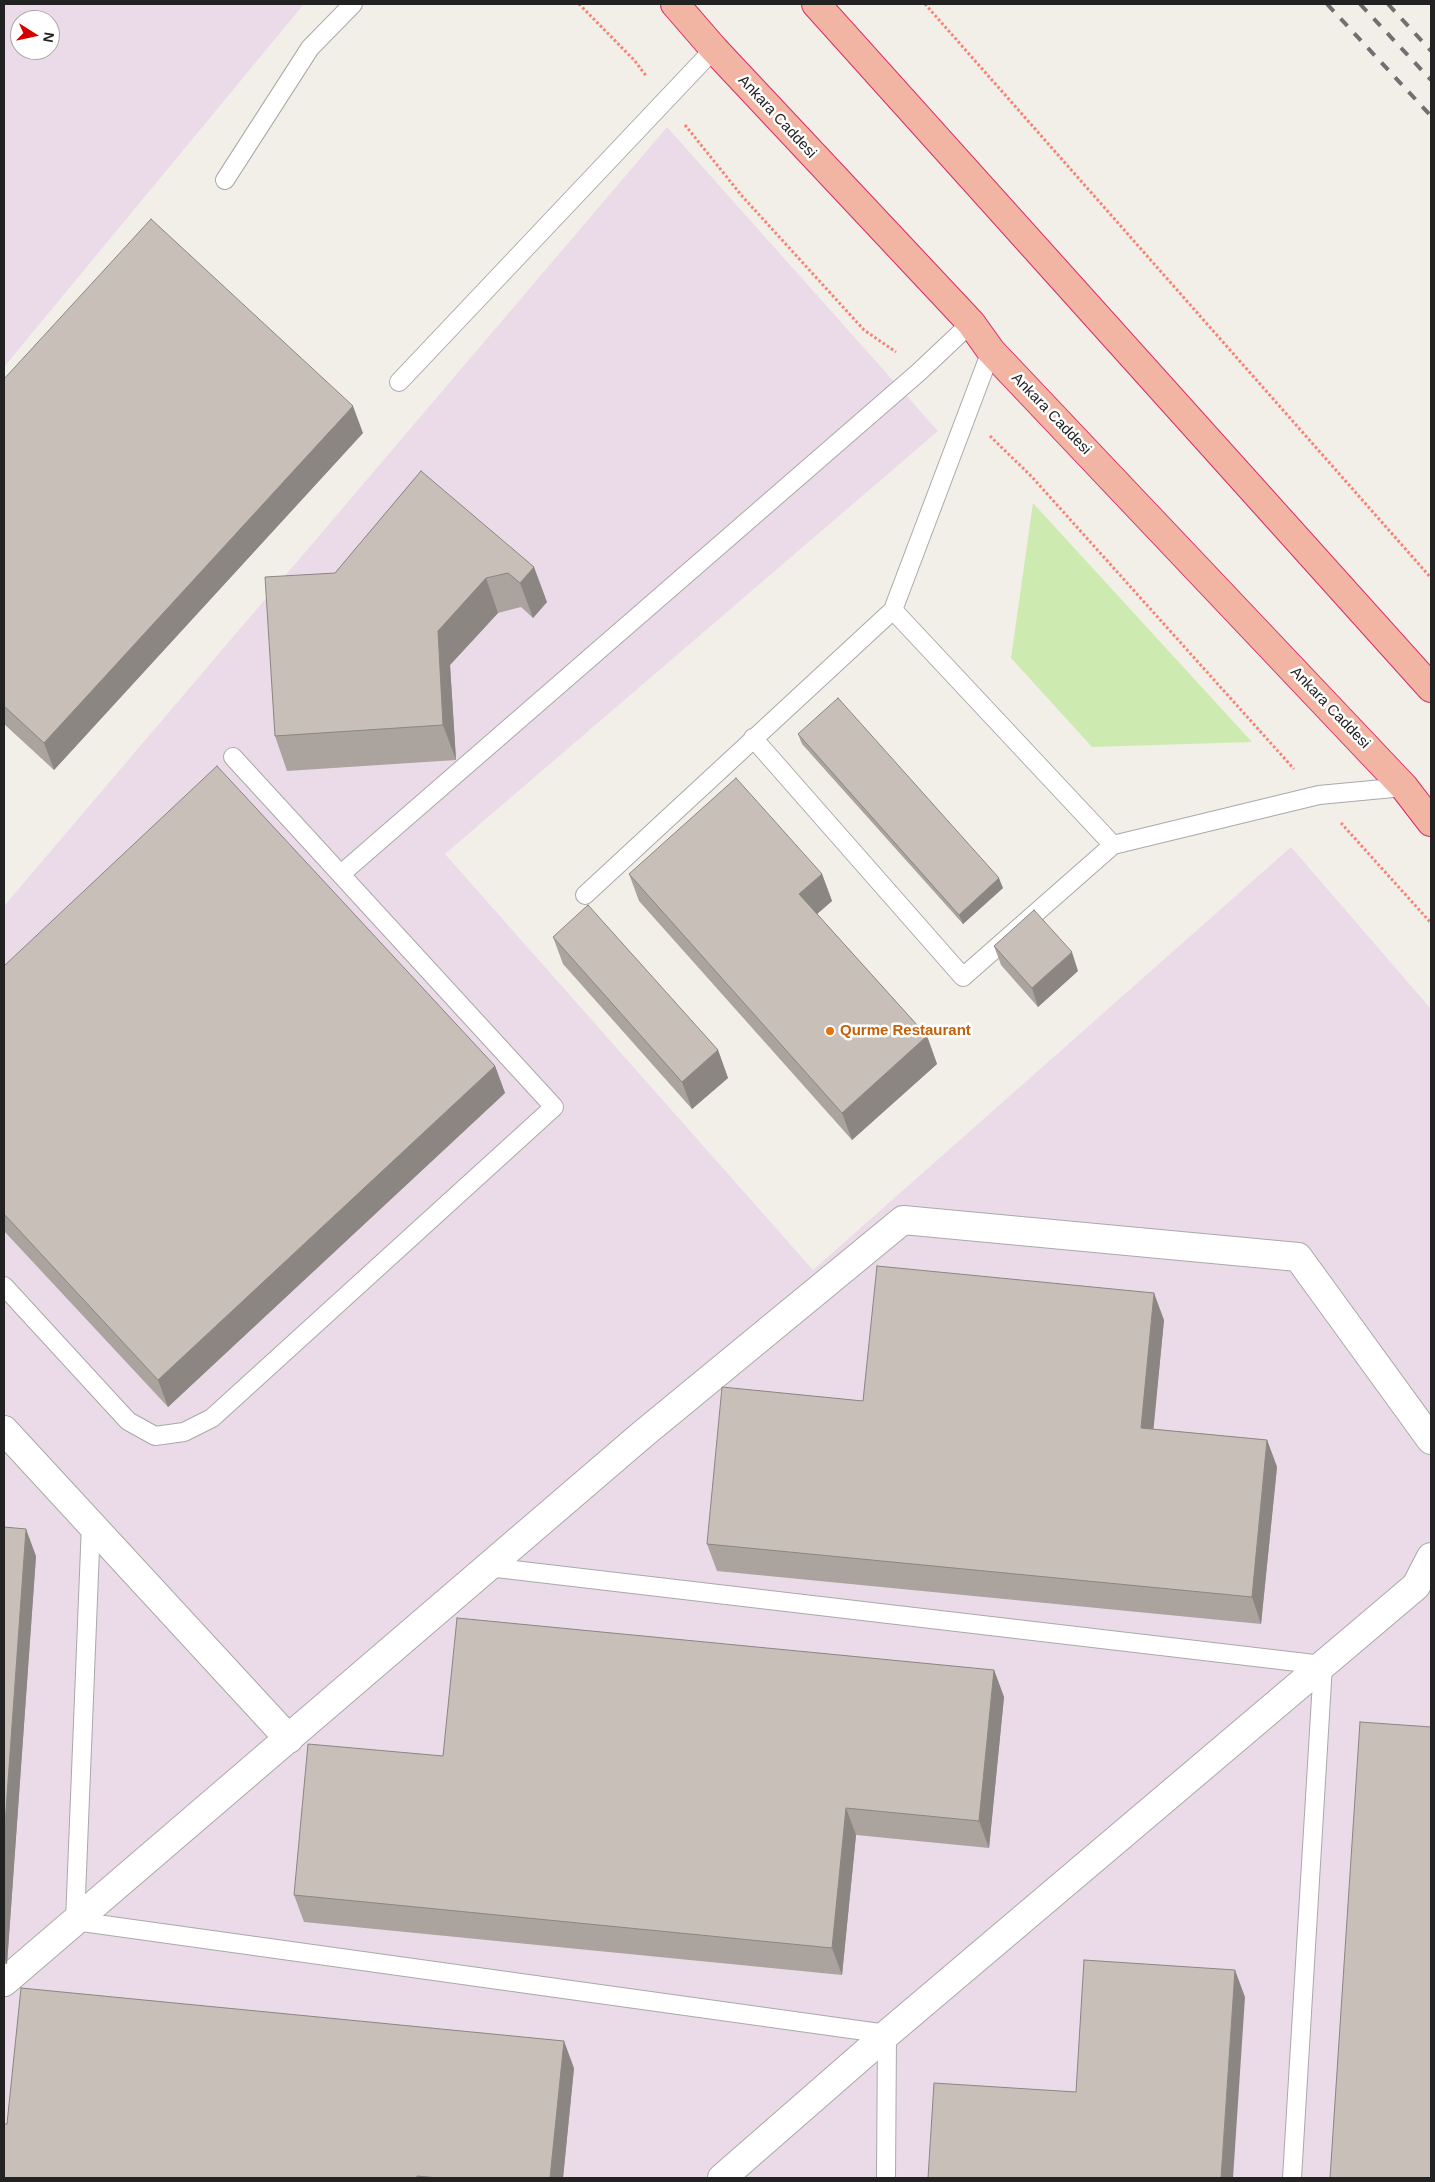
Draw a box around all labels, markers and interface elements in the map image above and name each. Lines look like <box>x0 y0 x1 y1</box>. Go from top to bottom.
north arrow <box>10 10 60 60</box>
text: N <box>40 31 58 44</box>
street label: Ankara Caddesi <box>734 72 820 162</box>
street label: Ankara Caddesi <box>1007 369 1095 459</box>
street label: Ankara Caddesi <box>1286 663 1374 753</box>
place label: Qurme Restaurant <box>840 1022 971 1040</box>
marker: Qurme Restaurant <box>824 1025 836 1037</box>

